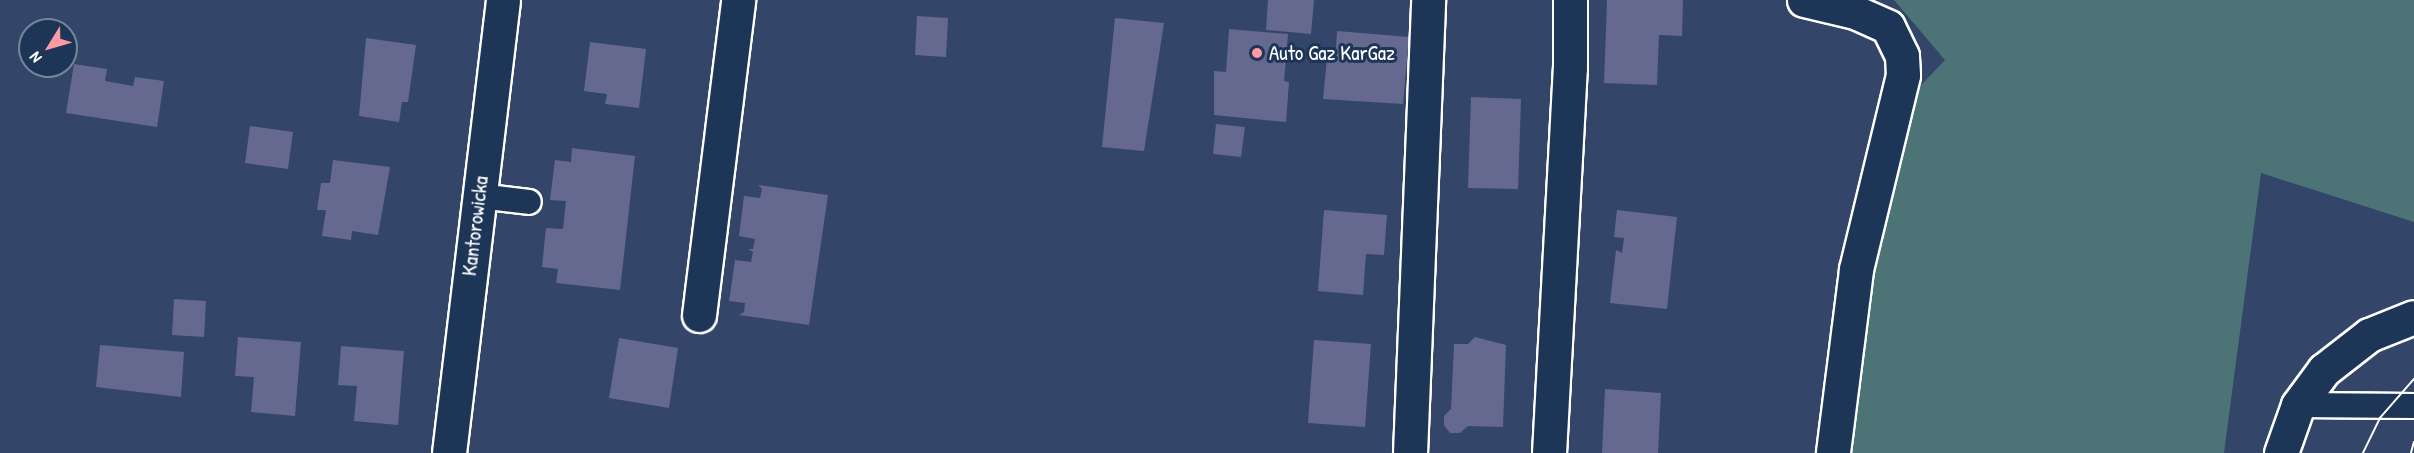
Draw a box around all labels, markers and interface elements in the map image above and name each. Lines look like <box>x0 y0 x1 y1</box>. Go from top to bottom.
north arrow <box>18 18 78 78</box>
place label: Auto Gaz KarGaz <box>1269 40 1395 66</box>
marker: Auto Gaz KarGaz <box>1250 46 1264 60</box>
text: N <box>24 48 47 68</box>
street label: Kantorowicka <box>456 175 494 277</box>

